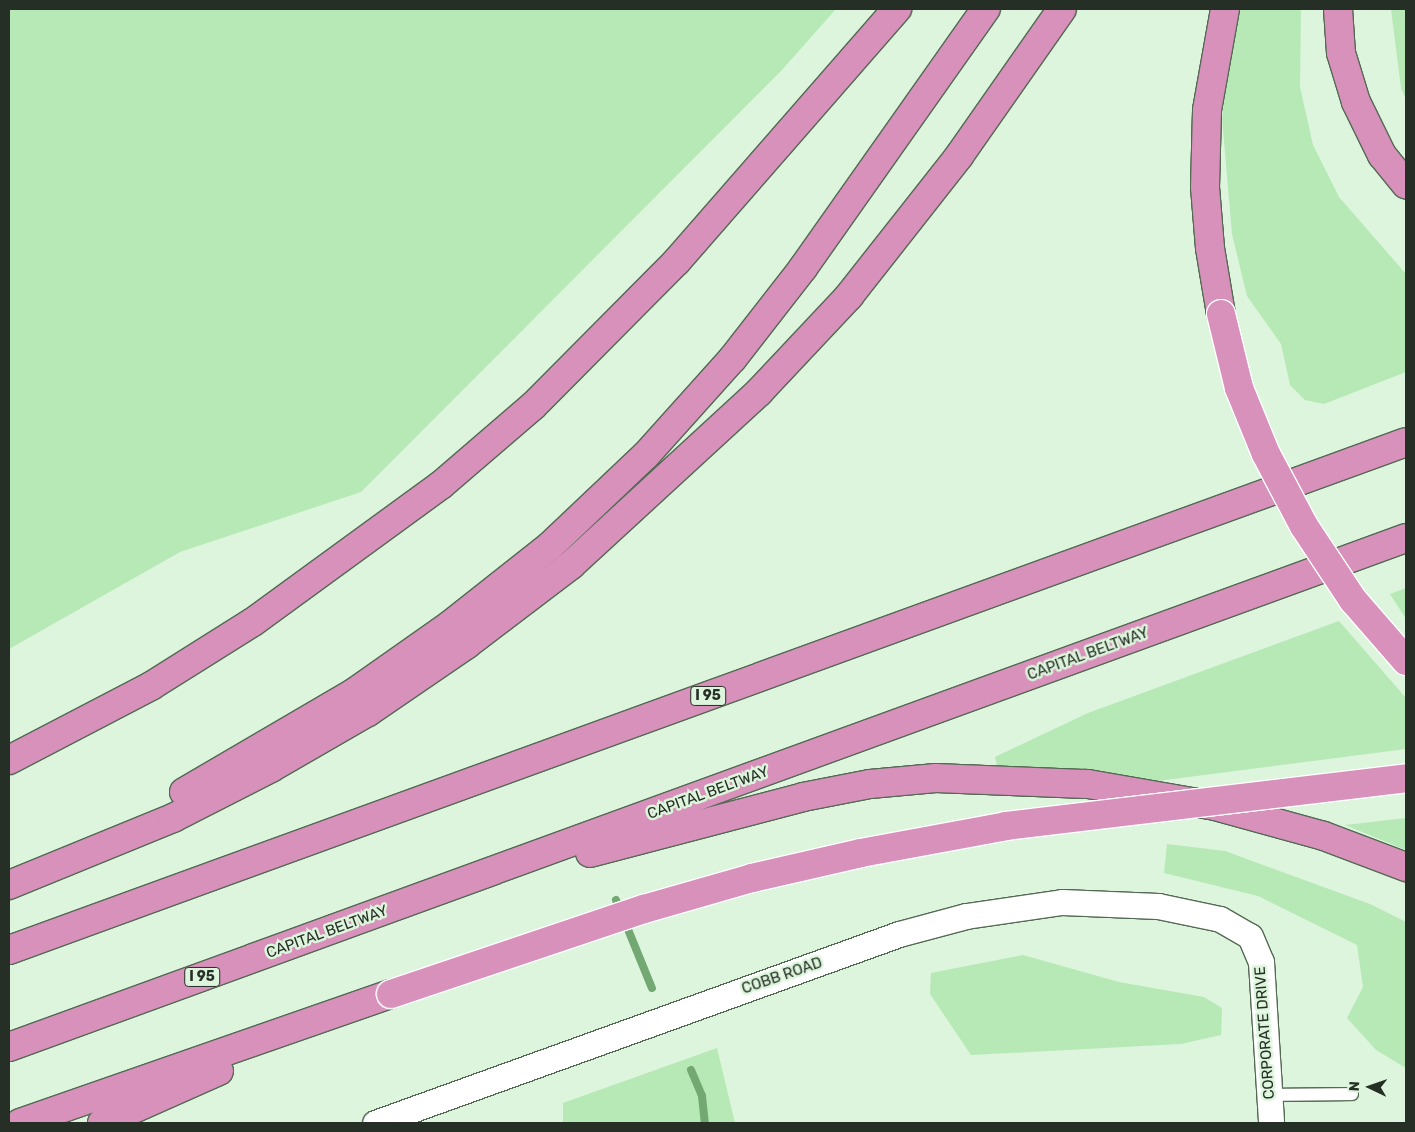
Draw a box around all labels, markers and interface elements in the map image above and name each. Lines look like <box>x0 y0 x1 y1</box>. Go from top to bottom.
street label: CAPITAL BELTWAY <box>1025 624 1151 684</box>
road number: I 95 <box>689 684 727 708</box>
street label: CAPITAL BELTWAY <box>645 763 771 823</box>
street label: CAPITAL BELTWAY <box>264 902 390 962</box>
street label: COBB ROAD <box>739 954 825 998</box>
road number: I 95 <box>183 966 221 989</box>
street label: CORPORATE DRIVE <box>1251 966 1279 1100</box>
north arrow <box>1345 1062 1395 1112</box>
text: N <box>1346 1081 1363 1092</box>

